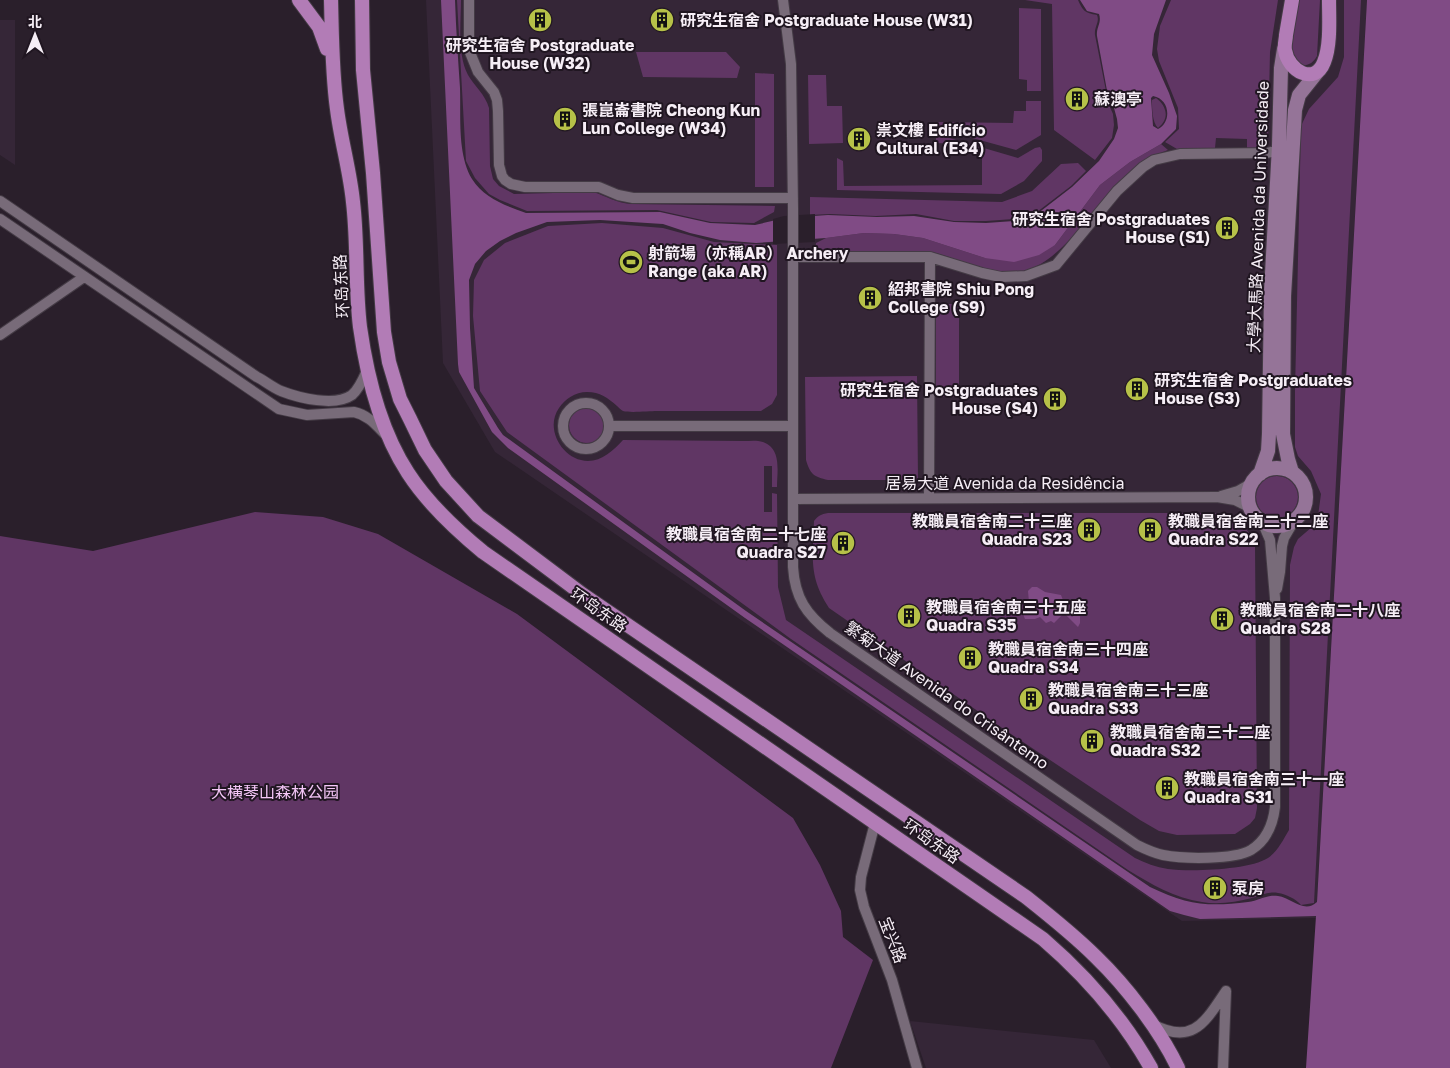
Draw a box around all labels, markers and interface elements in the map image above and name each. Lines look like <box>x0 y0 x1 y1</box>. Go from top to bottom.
building icon: 研究生宿舍 Postgraduate House (W32) <box>527 7 553 33</box>
building icon: 研究生宿舍 Postgraduate House (W31) <box>649 7 675 33</box>
north arrow <box>10 10 60 60</box>
place label: 研究生宿舍 Postgraduate House (W31) <box>680 10 973 30</box>
text: 北 <box>28 13 42 30</box>
place label: 研究生宿舍 Postgraduate House (W32) <box>445 35 635 73</box>
street label: 大學大馬路 Avenida da Universidade <box>1243 81 1273 353</box>
building icon: 蘇澳亭 <box>1064 86 1090 112</box>
place label: 蘇澳亭 <box>1094 89 1142 109</box>
place label: 張崑崙書院 Cheong Kun Lun College (W34) <box>582 100 760 138</box>
building icon: 張崑崙書院 Cheong Kun Lun College (W34) <box>552 106 578 132</box>
place label: 祟文樓 Edifício Cultural (E34) <box>876 120 986 158</box>
building icon: 祟文樓 Edifício Cultural (E34) <box>846 126 872 152</box>
place label: 研究生宿舍 Postgraduates House (S1) <box>1012 209 1210 247</box>
building icon: 研究生宿舍 Postgraduates House (S1) <box>1214 215 1240 241</box>
place label: 射箭場（亦稱AR） Archery Range (aka AR) <box>648 243 849 281</box>
sports icon: 射箭場（亦稱AR） Archery Range (aka AR) <box>618 249 644 275</box>
street label: 环岛东路 <box>329 254 353 318</box>
place label: 紹邦書院 Shiu Pong College (S9) <box>888 279 1034 317</box>
building icon: 紹邦書院 Shiu Pong College (S9) <box>857 285 883 311</box>
place label: 研究生宿舍 Postgraduates House (S3) <box>1154 370 1352 408</box>
building icon: 研究生宿舍 Postgraduates House (S3) <box>1124 376 1150 402</box>
place label: 研究生宿舍 Postgraduates House (S4) <box>840 380 1038 418</box>
building icon: 研究生宿舍 Postgraduates House (S4) <box>1042 386 1068 412</box>
street label: 居易大道 Avenida da Residência <box>885 473 1125 493</box>
place label: 教職員宿舍南二十三座 Quadra S23 <box>912 511 1072 549</box>
place label: 教職員宿舍南二十二座 Quadra S22 <box>1168 511 1328 549</box>
building icon: 教職員宿舍南二十三座 Quadra S23 <box>1076 517 1102 543</box>
building icon: 教職員宿舍南二十二座 Quadra S22 <box>1137 517 1163 543</box>
place label: 教職員宿舍南二十七座 Quadra S27 <box>666 524 826 562</box>
building icon: 教職員宿舍南二十七座 Quadra S27 <box>830 530 856 556</box>
street label: 环岛东路 <box>567 583 631 637</box>
place label: 教職員宿舍南三十五座 Quadra S35 <box>926 597 1086 635</box>
place label: 教職員宿舍南二十八座 Quadra S28 <box>1240 600 1400 638</box>
building icon: 教職員宿舍南三十五座 Quadra S35 <box>896 603 922 629</box>
building icon: 教職員宿舍南二十八座 Quadra S28 <box>1209 606 1235 632</box>
street label: 繁菊大道 Avenida do Crisântemo <box>841 617 1053 773</box>
place label: 教職員宿舍南三十四座 Quadra S34 <box>988 639 1148 677</box>
building icon: 教職員宿舍南三十四座 Quadra S34 <box>957 645 983 671</box>
place label: 教職員宿舍南三十三座 Quadra S33 <box>1048 680 1208 718</box>
building icon: 教職員宿舍南三十三座 Quadra S33 <box>1018 686 1044 712</box>
place label: 教職員宿舍南三十二座 Quadra S32 <box>1110 722 1270 760</box>
building icon: 教職員宿舍南三十二座 Quadra S32 <box>1079 728 1105 754</box>
place label: 教職員宿舍南三十一座 Quadra S31 <box>1184 769 1344 807</box>
building icon: 教職員宿舍南三十一座 Quadra S31 <box>1154 775 1180 801</box>
park label: 大横琴山森林公园 <box>211 782 339 802</box>
street label: 环岛东路 <box>900 814 964 868</box>
building icon: 泵房 <box>1202 875 1228 901</box>
place label: 泵房 <box>1232 878 1264 898</box>
street label: 宝兴路 <box>875 914 911 966</box>

